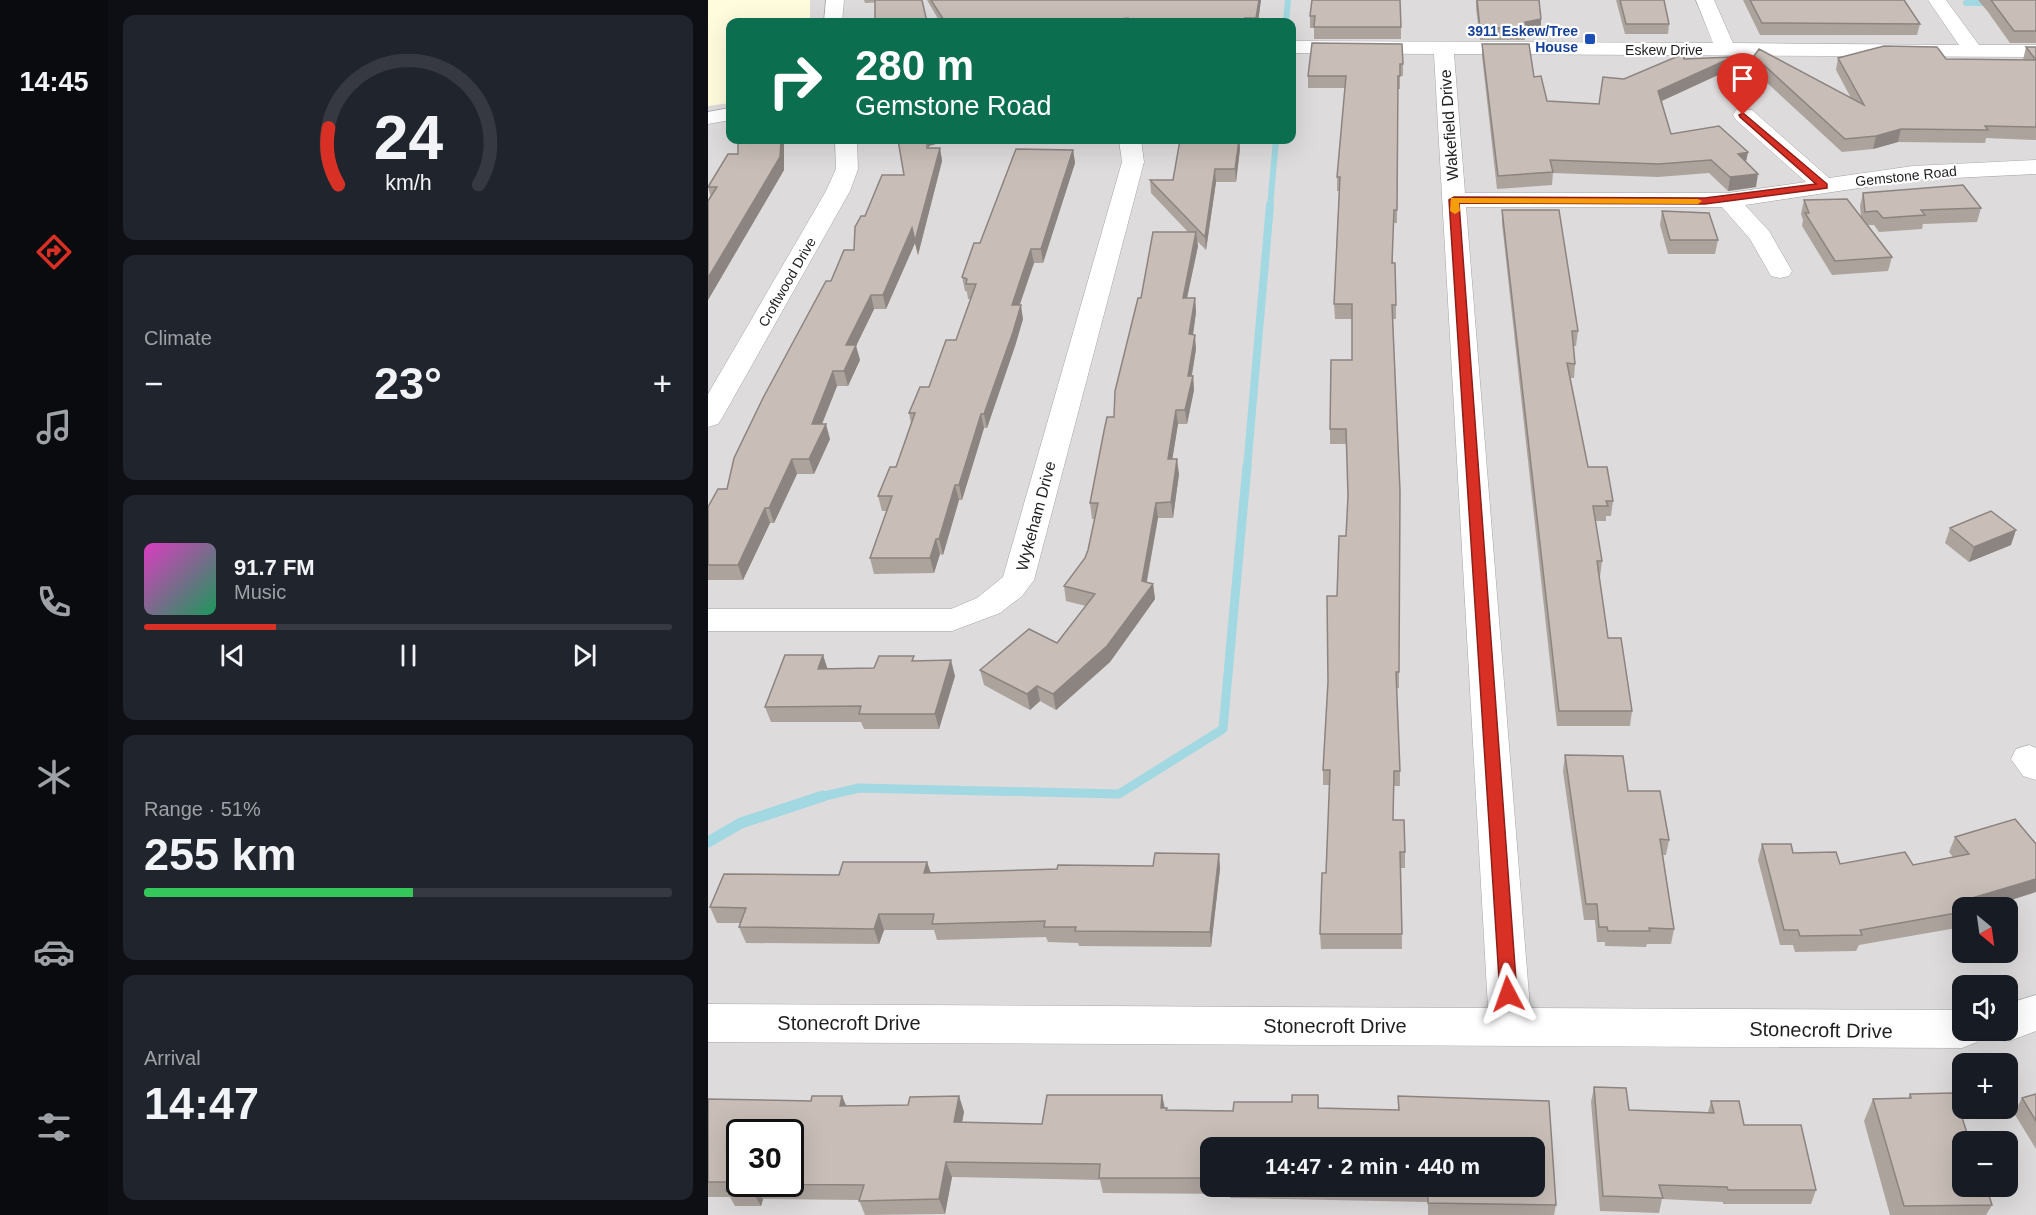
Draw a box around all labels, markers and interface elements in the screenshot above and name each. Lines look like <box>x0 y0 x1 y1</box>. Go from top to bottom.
place label: 3911 Eskew/Tree House <box>1467 23 1578 55</box>
marker: 3911 Eskew/Tree House <box>1583 32 1597 46</box>
icon: right <box>756 42 834 120</box>
text: 280 m <box>855 42 974 89</box>
street label: Eskew Drive <box>1625 42 1703 58</box>
pin <box>1717 53 1768 115</box>
icon: arrive <box>1726 62 1759 95</box>
text: 14:45 <box>19 67 89 97</box>
street label: Wakefield Drive <box>1437 69 1461 181</box>
text: Gemstone Road <box>855 91 1052 121</box>
text: 24 <box>373 103 443 172</box>
street label: Gemstone Road <box>1854 163 1958 189</box>
text: km/h <box>385 171 431 195</box>
icon: directions <box>33 231 75 273</box>
street label: Croftwood Drive <box>755 234 819 329</box>
text: Climate <box>144 327 212 349</box>
text: 23° <box>374 358 442 409</box>
text: − <box>144 365 163 402</box>
text: + <box>653 365 672 402</box>
icon: music <box>33 406 75 448</box>
street label: Wykeham Drive <box>1013 459 1059 573</box>
text: 91.7 FM <box>234 555 315 580</box>
icon: phone <box>33 581 75 623</box>
text: Music <box>234 581 286 603</box>
icon: previous <box>216 639 249 672</box>
icon: pause <box>392 639 425 672</box>
icon: next <box>568 639 601 672</box>
icon: climate <box>33 756 75 798</box>
text: Range · 51% <box>144 798 261 820</box>
text: 255 km <box>144 829 297 880</box>
north arrow <box>1952 897 2018 963</box>
map controls <box>1952 897 2018 1197</box>
icon: car <box>33 931 75 973</box>
position arrow <box>1476 962 1540 1026</box>
button: sound <box>1952 975 2018 1041</box>
street label: Stonecroft Drive <box>777 1012 921 1034</box>
street label: Stonecroft Drive <box>1263 1015 1407 1037</box>
street label: Stonecroft Drive <box>1749 1018 1893 1042</box>
text: Arrival <box>144 1047 201 1069</box>
button: + <box>1952 1053 2018 1119</box>
text: 14:47 <box>144 1078 259 1129</box>
icon: filters <box>33 1106 75 1148</box>
speed limit sign: 30 <box>726 1119 804 1197</box>
button: − <box>1952 1131 2018 1197</box>
text: 14:47 · 2 min · 440 m <box>1265 1154 1480 1179</box>

